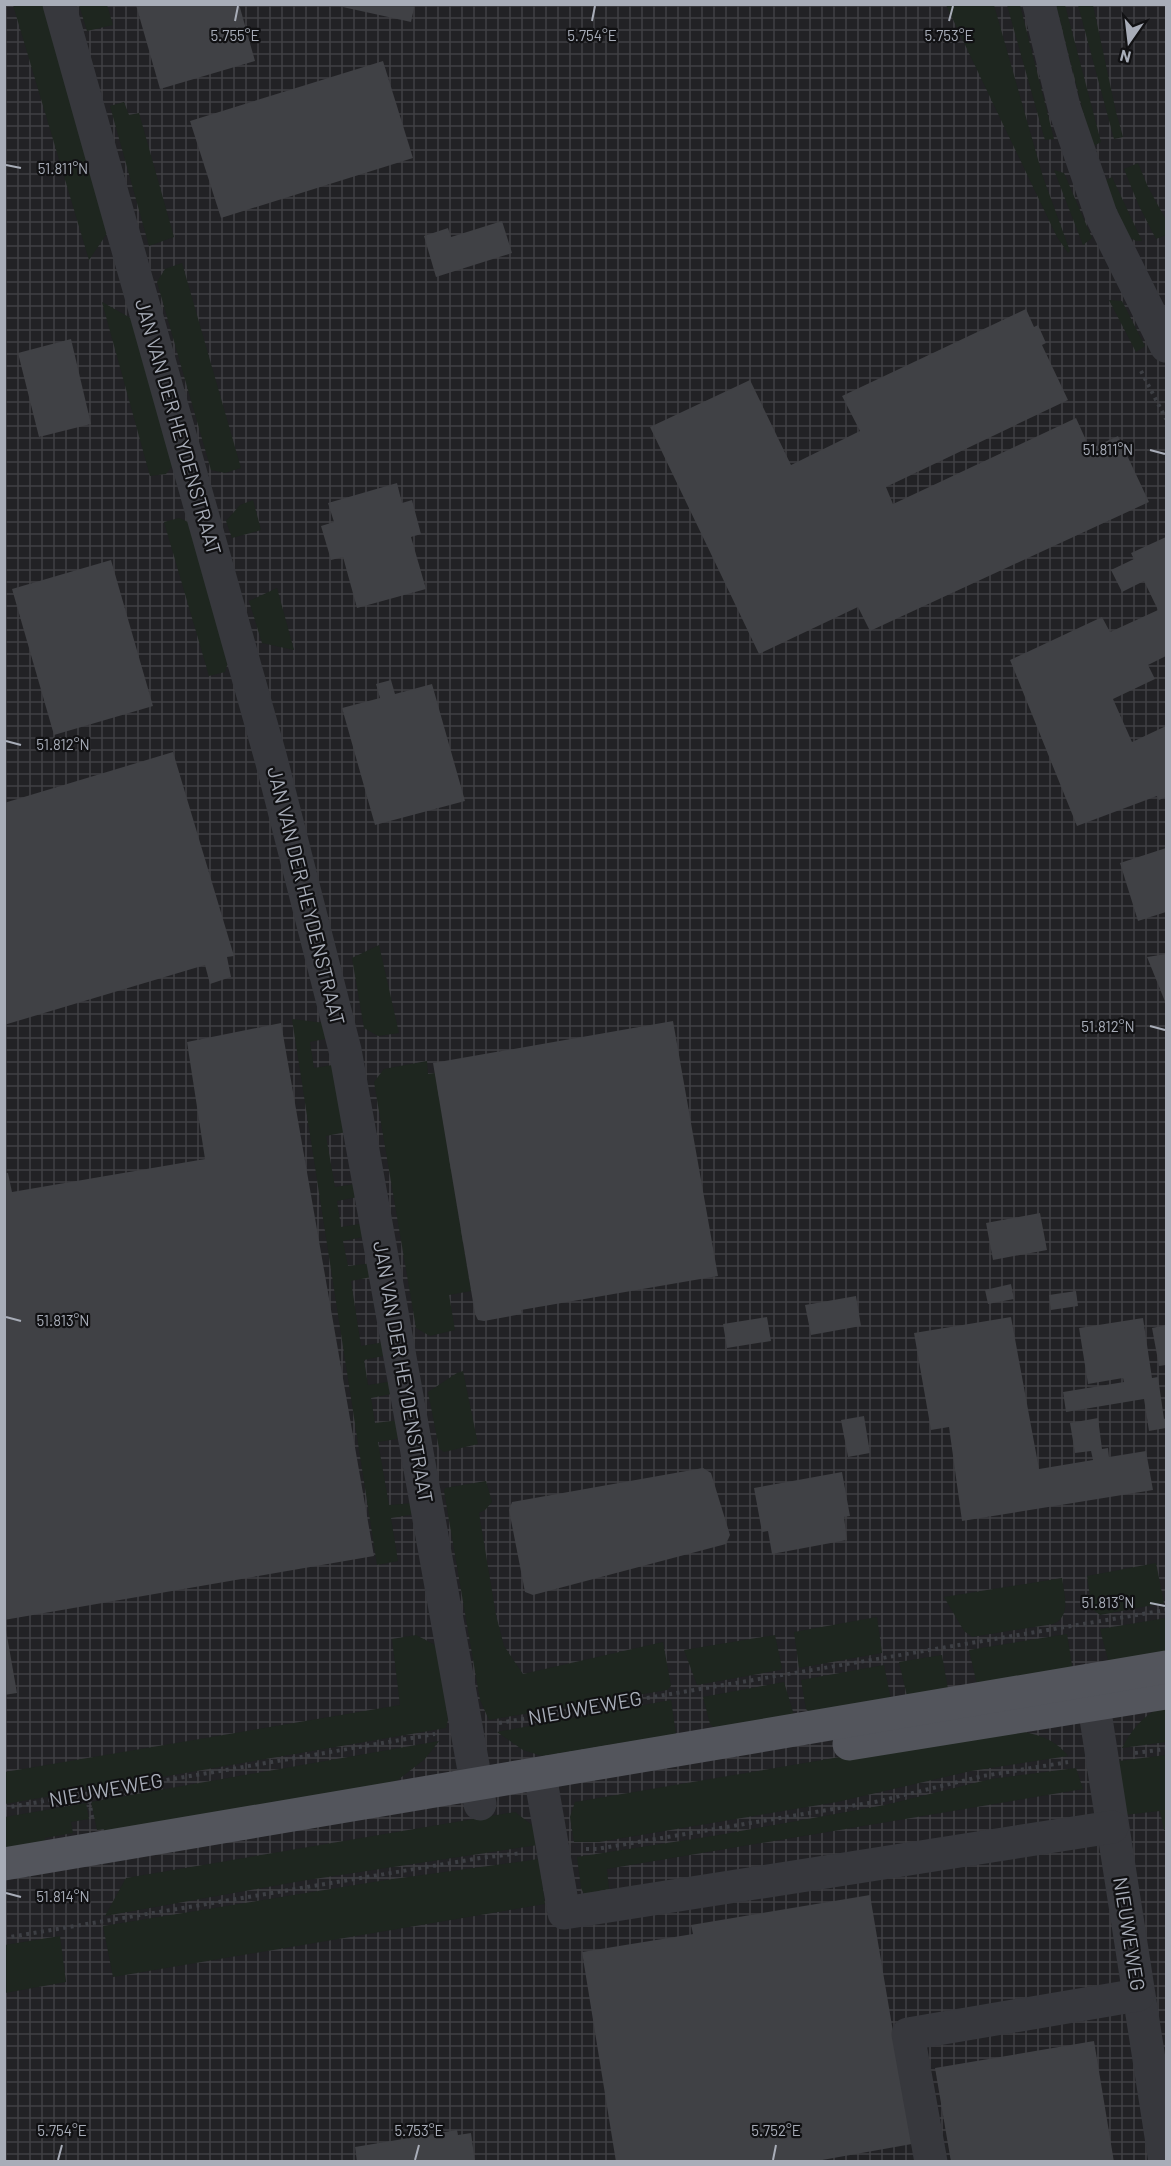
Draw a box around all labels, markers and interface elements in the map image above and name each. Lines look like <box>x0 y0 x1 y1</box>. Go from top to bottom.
north arrow <box>1099 12 1159 72</box>
text: 5.755°E <box>210 26 260 44</box>
text: 5.754°E <box>567 26 617 44</box>
text: 5.753°E <box>924 26 974 44</box>
text: N <box>1118 47 1133 68</box>
text: 51.811°N <box>38 159 88 177</box>
street label: JAN VAN DER HEYDENSTRAAT <box>131 296 227 558</box>
text: 51.811°N <box>1083 440 1133 458</box>
text: 51.812°N <box>36 735 90 753</box>
street label: JAN VAN DER HEYDENSTRAAT <box>263 764 351 1027</box>
text: 51.812°N <box>1081 1017 1135 1035</box>
street label: JAN VAN DER HEYDENSTRAAT <box>369 1239 439 1505</box>
text: 51.813°N <box>37 1311 89 1329</box>
text: 51.813°N <box>1082 1593 1134 1611</box>
street label: NIEUWEWEG <box>526 1685 644 1729</box>
street label: NIEUWEWEG <box>47 1767 165 1811</box>
street label: NIEUWEWEG <box>1109 1875 1151 1993</box>
text: 51.814°N <box>36 1887 90 1905</box>
text: 5.754°E <box>37 2121 87 2139</box>
text: 5.753°E <box>394 2121 444 2139</box>
text: 5.752°E <box>751 2121 801 2139</box>

